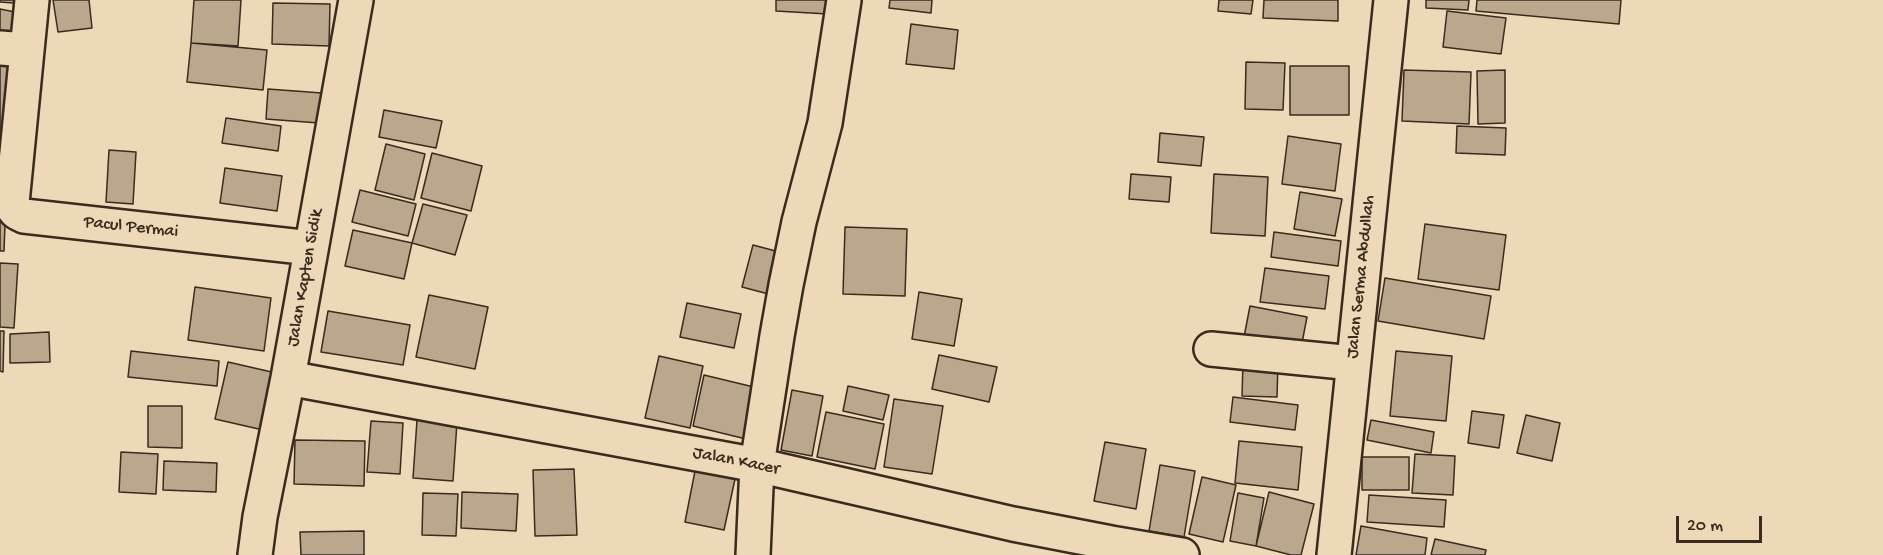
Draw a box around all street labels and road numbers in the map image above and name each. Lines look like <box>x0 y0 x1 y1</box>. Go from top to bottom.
street label: Jalan Serma Abdullah <box>1343 194 1381 360</box>
street label: Jalan Kapten Sidik <box>283 208 329 348</box>
street label: Pacul Permai <box>83 212 179 244</box>
street label: Jalan Kacer <box>691 443 781 481</box>

